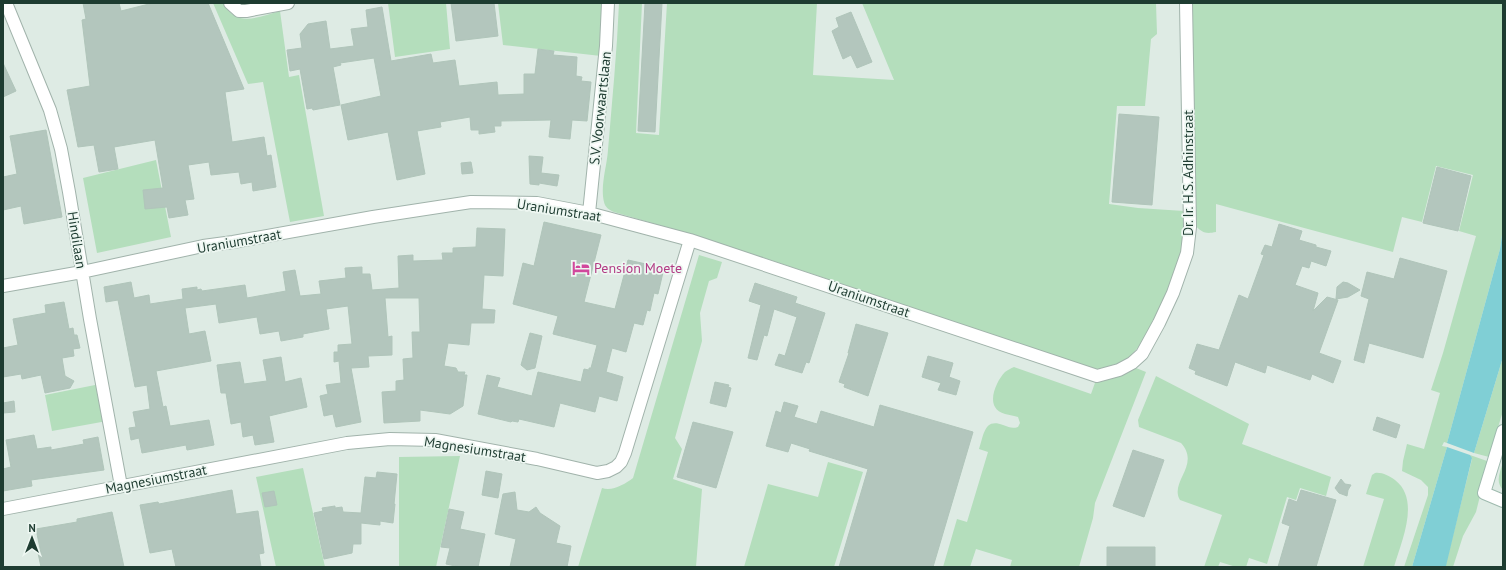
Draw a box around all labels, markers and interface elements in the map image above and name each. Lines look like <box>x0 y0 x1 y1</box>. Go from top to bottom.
street label: S.V. Voorwaartslaan <box>585 50 615 166</box>
street label: Dr. Ir. H.S. Adhinstraat <box>1179 110 1197 236</box>
street label: Uraniumstraat <box>516 194 603 226</box>
street label: Hindilaan <box>64 210 90 270</box>
street label: Uraniumstraat <box>195 225 283 257</box>
hotel icon: Pension Moete <box>571 258 591 278</box>
place label: Pension Moete <box>594 259 682 277</box>
street label: Uraniumstraat <box>826 277 912 321</box>
street label: Magnesiumstraat <box>423 432 527 466</box>
street label: Magnesiumstraat <box>104 460 208 498</box>
north arrow <box>12 518 52 558</box>
text: N <box>28 521 36 535</box>

